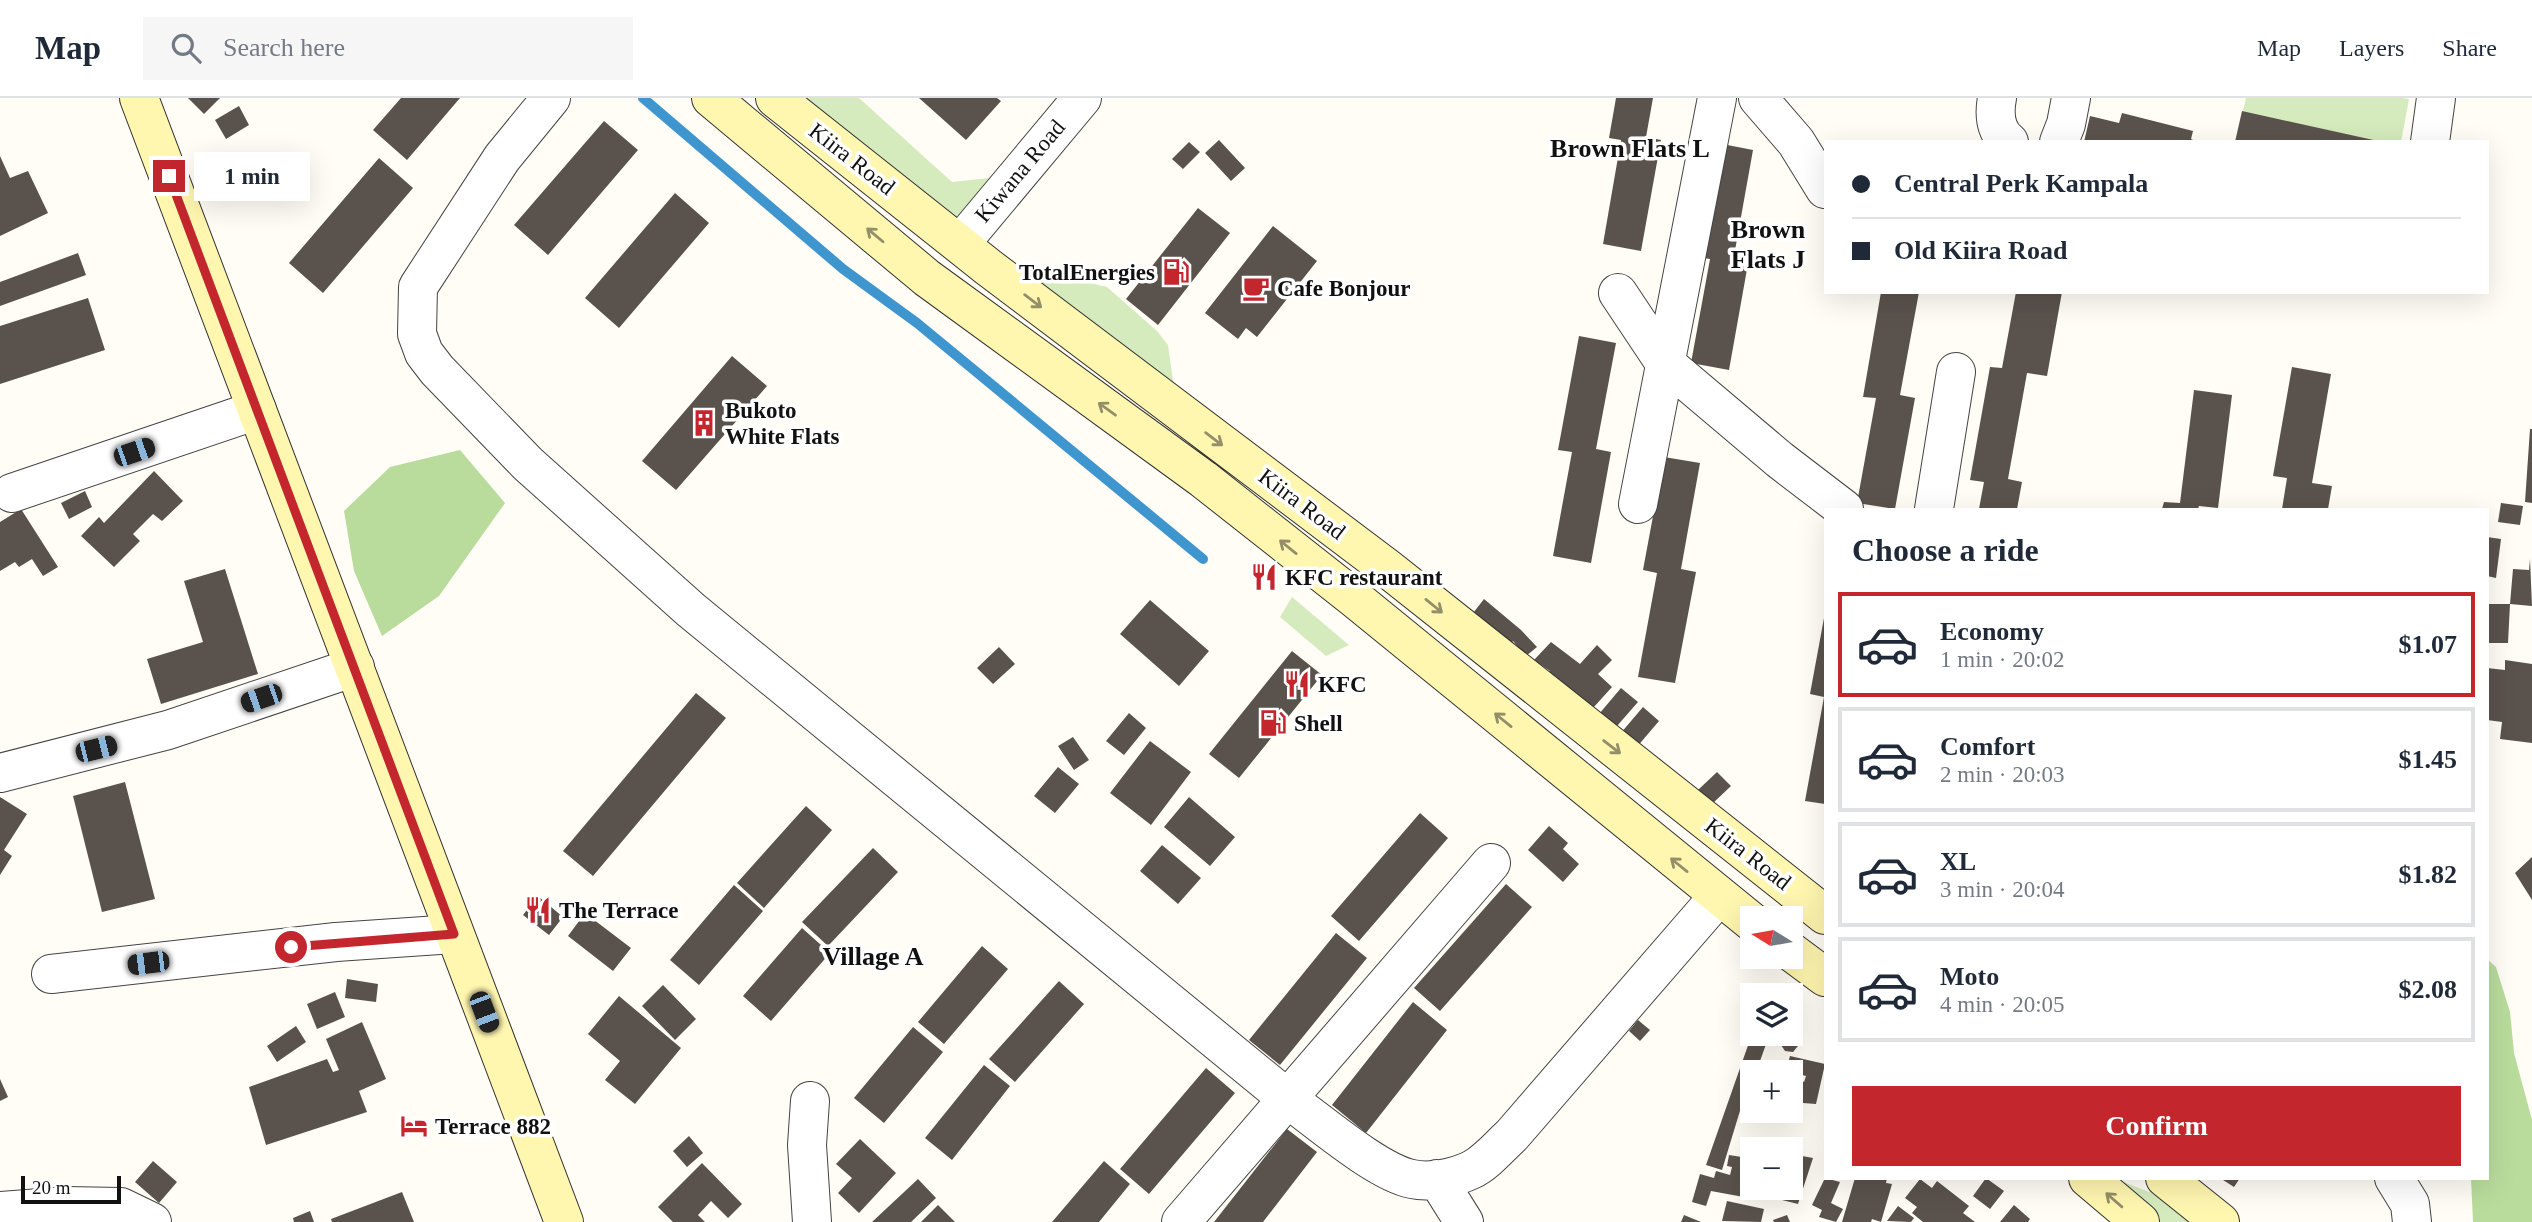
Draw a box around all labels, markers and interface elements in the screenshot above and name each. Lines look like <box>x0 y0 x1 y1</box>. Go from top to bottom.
search box <box>143 17 633 80</box>
icon: search <box>167 29 205 67</box>
text: Map <box>35 30 101 66</box>
text: Search here <box>223 33 345 62</box>
text: Map <box>2257 35 2301 61</box>
text: Layers <box>2339 35 2404 61</box>
text: Share <box>2442 35 2497 61</box>
street label: Kiwana Road <box>970 114 1070 227</box>
street label: Kiira Road <box>804 118 900 200</box>
district label: Brown Flats L <box>1550 134 1710 163</box>
callout: 1 min <box>194 152 309 200</box>
route end <box>153 160 185 192</box>
text: 1 min <box>224 164 280 189</box>
text: Central Perk Kampala <box>1894 169 2148 198</box>
district label: Brown Flats J <box>1731 215 1806 274</box>
one-way arrow <box>866 227 884 242</box>
text: Old Kiira Road <box>1894 236 2067 265</box>
fuel station icon: TotalEnergies <box>1161 257 1191 287</box>
place label: TotalEnergies <box>1019 260 1155 285</box>
cafe icon: Cafe Bonjour <box>1241 273 1271 303</box>
place label: Cafe Bonjour <box>1277 276 1411 301</box>
one-way arrow <box>1023 294 1041 309</box>
place label: Bukoto White Flats <box>725 398 839 449</box>
one-way arrow <box>1098 402 1117 416</box>
building icon: Bukoto White Flats <box>689 408 719 438</box>
one-way arrow <box>1204 431 1223 446</box>
car <box>111 435 158 469</box>
street label: Kiira Road <box>1254 463 1350 545</box>
text: Choose a ride <box>1852 532 2039 568</box>
one-way arrow <box>1279 539 1297 554</box>
restaurant icon: KFC restaurant <box>1249 562 1279 592</box>
place label: KFC restaurant <box>1285 565 1443 590</box>
one-way arrow <box>1424 598 1442 614</box>
icon: car <box>1856 613 1919 676</box>
text: Economy <box>1940 617 2044 646</box>
text: $1.07 <box>2399 630 2457 659</box>
text: 1 min · 20:02 <box>1940 647 2065 672</box>
restaurant icon: KFC <box>1282 669 1312 699</box>
place label: KFC <box>1318 672 1367 697</box>
car <box>238 681 285 715</box>
fuel station icon: Shell <box>1258 708 1288 738</box>
place label: Shell <box>1294 711 1343 736</box>
one-way arrow <box>1495 712 1513 728</box>
icon: car <box>1856 728 1919 791</box>
text: Comfort <box>1940 732 2035 761</box>
car <box>74 734 119 764</box>
one-way arrow <box>1603 740 1621 755</box>
text: $1.45 <box>2399 745 2457 774</box>
text: 2 min · 20:03 <box>1940 762 2065 787</box>
street label: Kiira Road <box>1700 813 1796 895</box>
icon: car <box>1856 843 1919 906</box>
text: XL <box>1940 847 1976 876</box>
one-way arrow <box>1670 857 1688 873</box>
text: $1.82 <box>2399 860 2457 889</box>
text: 3 min · 20:04 <box>1940 877 2065 902</box>
restaurant icon: The Terrace <box>523 895 553 925</box>
place label: The Terrace <box>559 898 678 923</box>
north arrow <box>1740 906 1802 970</box>
map controls <box>1740 906 1803 1200</box>
route start <box>275 931 307 963</box>
district label: Village A <box>823 942 924 971</box>
car <box>126 950 171 976</box>
icon: car <box>1856 958 1919 1021</box>
text: Moto <box>1940 962 1999 991</box>
text: $2.08 <box>2399 975 2457 1004</box>
button: layers <box>1740 983 1803 1046</box>
car <box>467 989 502 1035</box>
text: 4 min · 20:05 <box>1940 992 2065 1017</box>
button: + <box>1740 1060 1803 1123</box>
button: Confirm <box>1852 1086 2461 1166</box>
hotel icon: Terrace 882 <box>399 1111 429 1141</box>
place label: Terrace 882 <box>435 1114 551 1139</box>
button: − <box>1740 1137 1803 1200</box>
scale bar <box>21 1173 121 1205</box>
text: 20 m <box>32 1177 71 1198</box>
one-way arrow <box>2106 1192 2124 1208</box>

